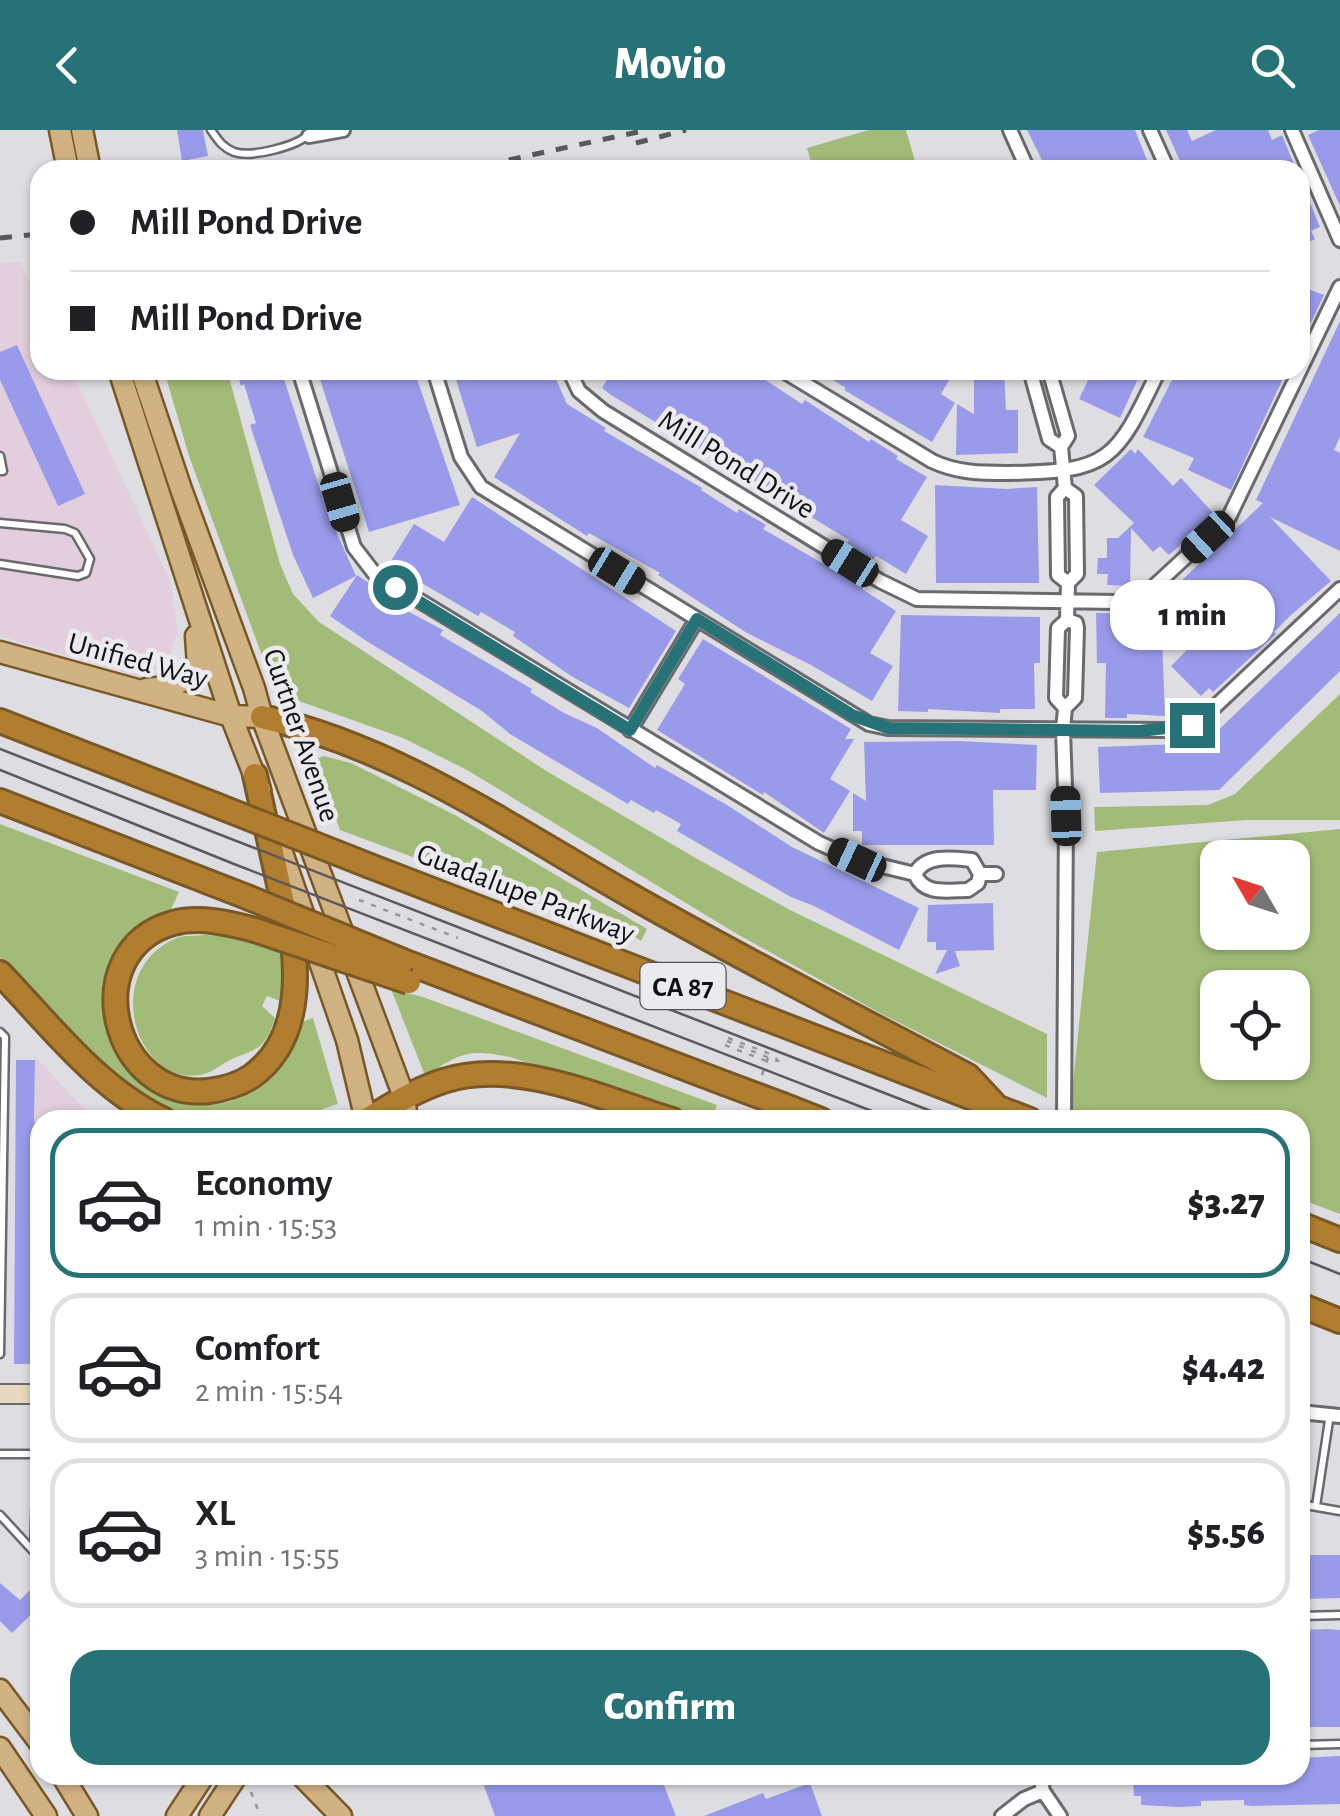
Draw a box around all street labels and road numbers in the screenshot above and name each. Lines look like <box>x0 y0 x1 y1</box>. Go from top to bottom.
street label: Mill Pond Drive <box>653 405 820 525</box>
street label: Unified Way <box>65 628 211 694</box>
street label: Curtner Avenue <box>257 645 345 826</box>
street label: Guadalupe Parkway <box>413 839 639 949</box>
road number: CA 87 <box>640 963 726 1009</box>

